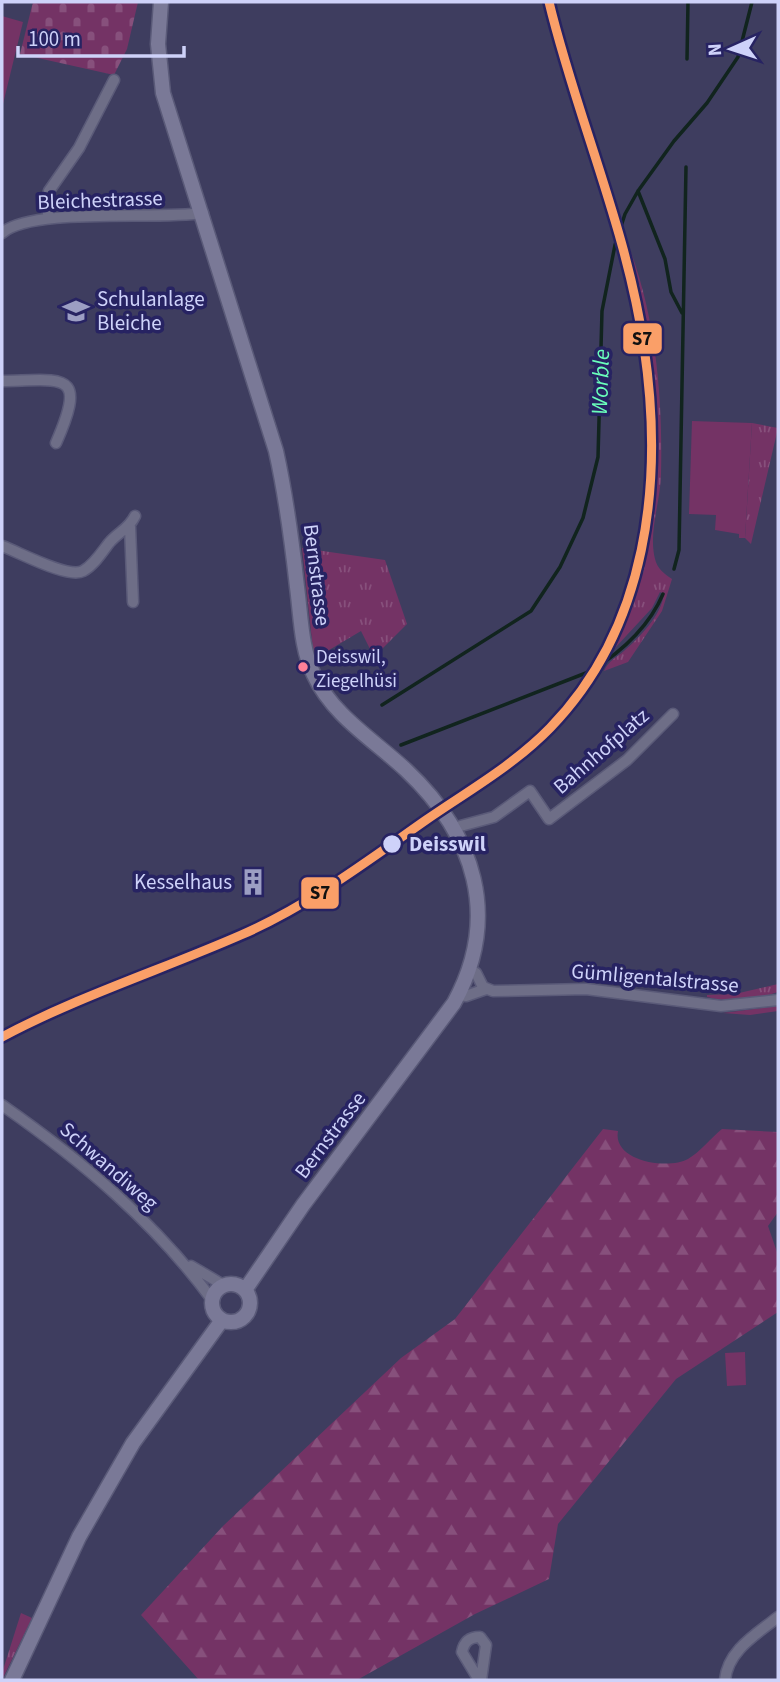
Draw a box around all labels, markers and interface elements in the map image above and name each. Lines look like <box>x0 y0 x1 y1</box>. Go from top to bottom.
scale bar <box>18 14 184 58</box>
north arrow <box>696 14 766 84</box>
text: 100 m <box>28 24 81 54</box>
text: N <box>702 43 729 57</box>
street label: Bleichestrasse <box>37 183 163 217</box>
place label: Schulanlage Bleiche <box>97 284 205 338</box>
school or university icon: Schulanlage Bleiche <box>61 296 91 326</box>
line badge: S7 <box>622 322 663 355</box>
text: S7 <box>632 326 652 353</box>
water label: Worble <box>583 348 618 416</box>
street label: Bernstrasse <box>296 522 338 628</box>
place label: Deisswil, Ziegelhüsi <box>316 644 397 695</box>
marker: Deisswil, Ziegelhüsi <box>296 660 310 674</box>
street label: Bahnhofplatz <box>547 701 655 801</box>
place label: Deisswil <box>409 829 486 859</box>
marker: Deisswil <box>381 833 403 855</box>
place label: Kesselhaus <box>134 867 232 897</box>
building icon: Kesselhaus <box>238 867 268 897</box>
line badge: S7 <box>300 876 340 910</box>
text: S7 <box>310 880 330 907</box>
street label: Gümligentalstrasse <box>570 956 740 1000</box>
street label: Bernstrasse <box>287 1085 373 1185</box>
street label: Schwandiweg <box>53 1115 165 1218</box>

